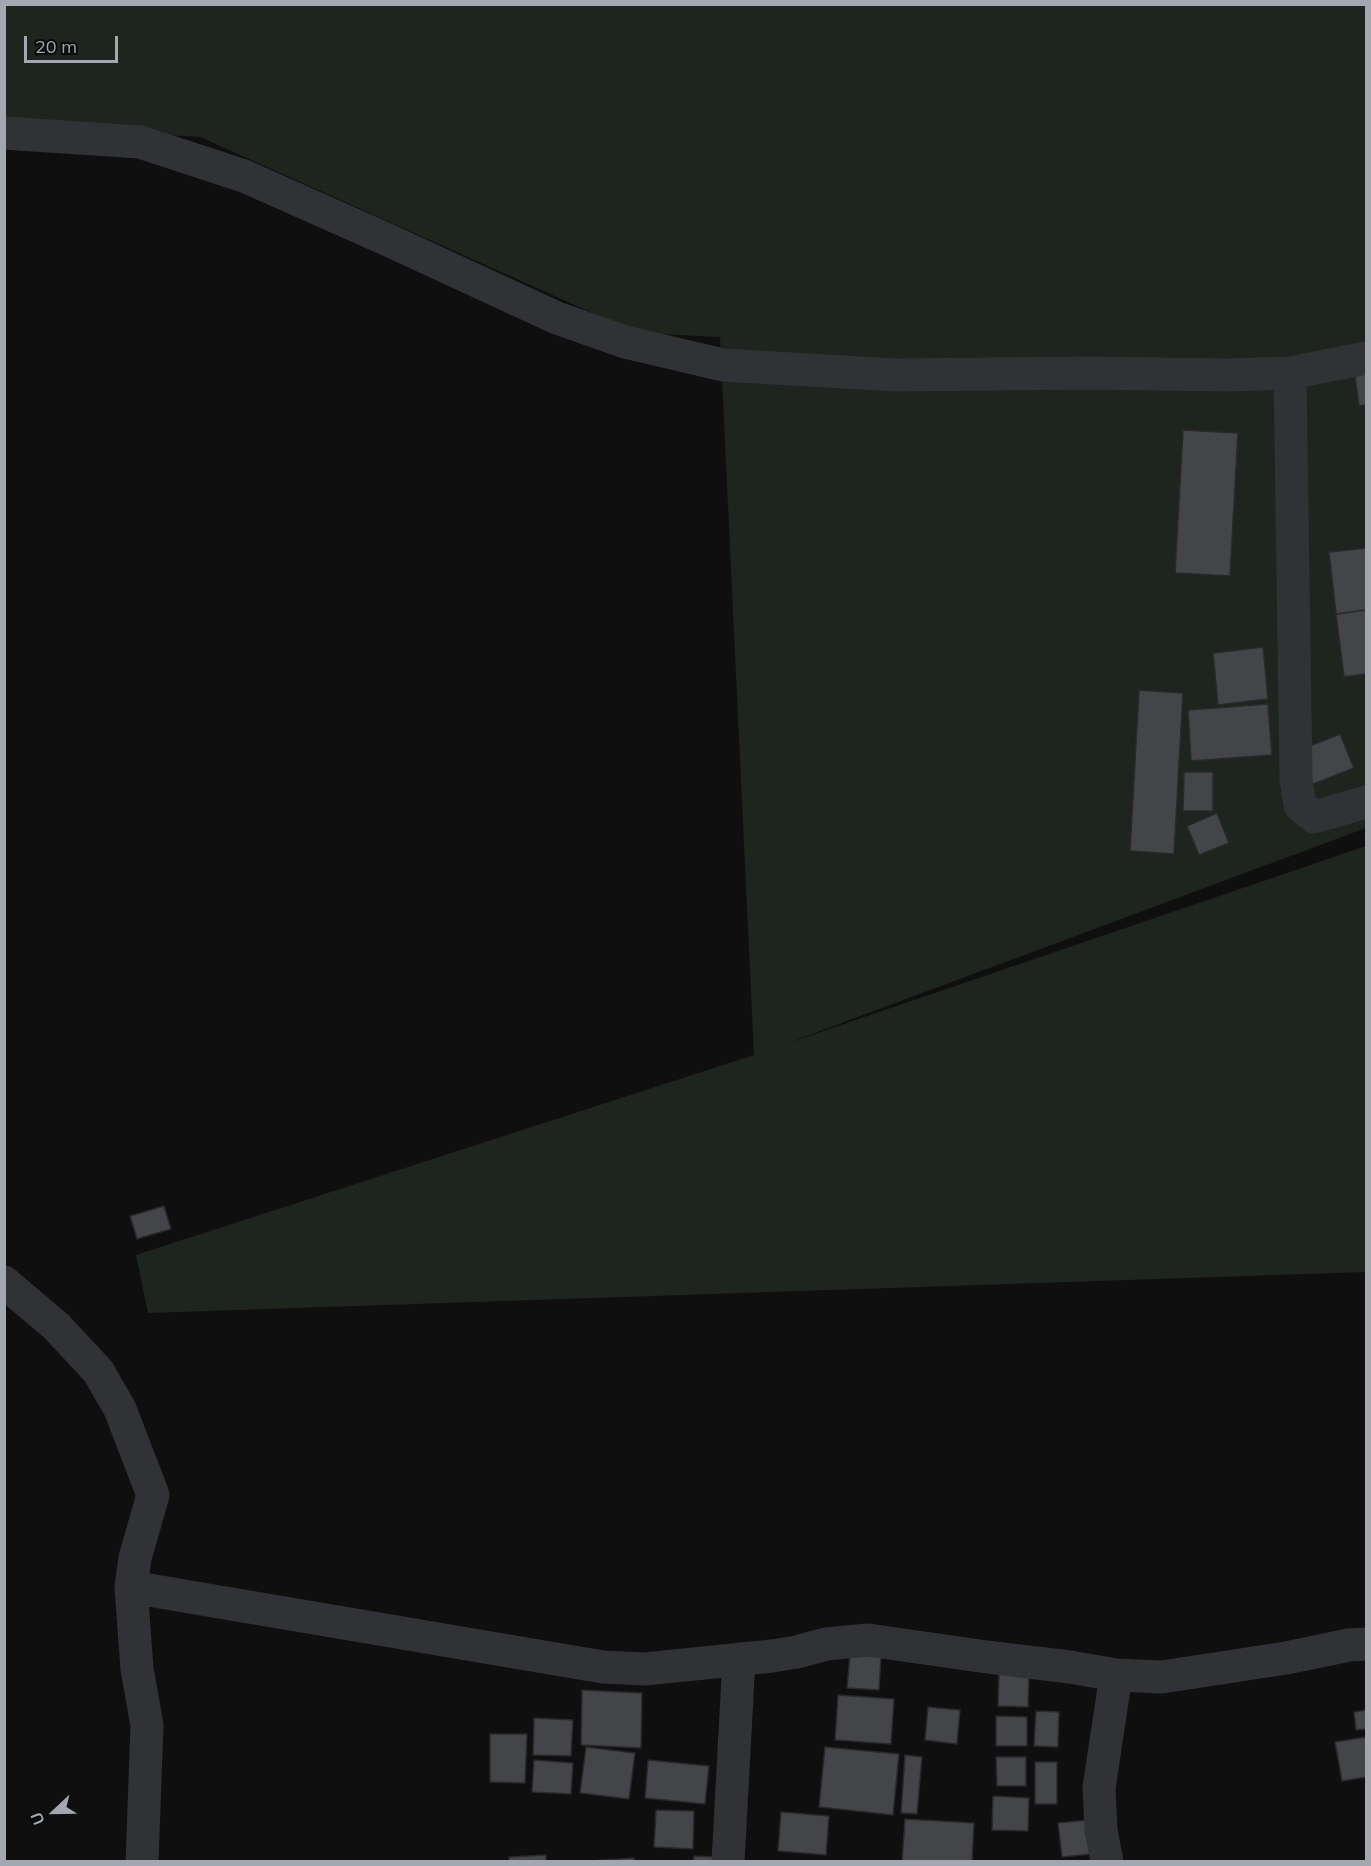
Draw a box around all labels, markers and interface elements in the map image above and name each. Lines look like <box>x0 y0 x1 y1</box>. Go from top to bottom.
scale bar <box>27 24 122 62</box>
text: 20 m <box>35 35 77 58</box>
north arrow <box>24 1782 84 1842</box>
text: U <box>26 1810 49 1828</box>

